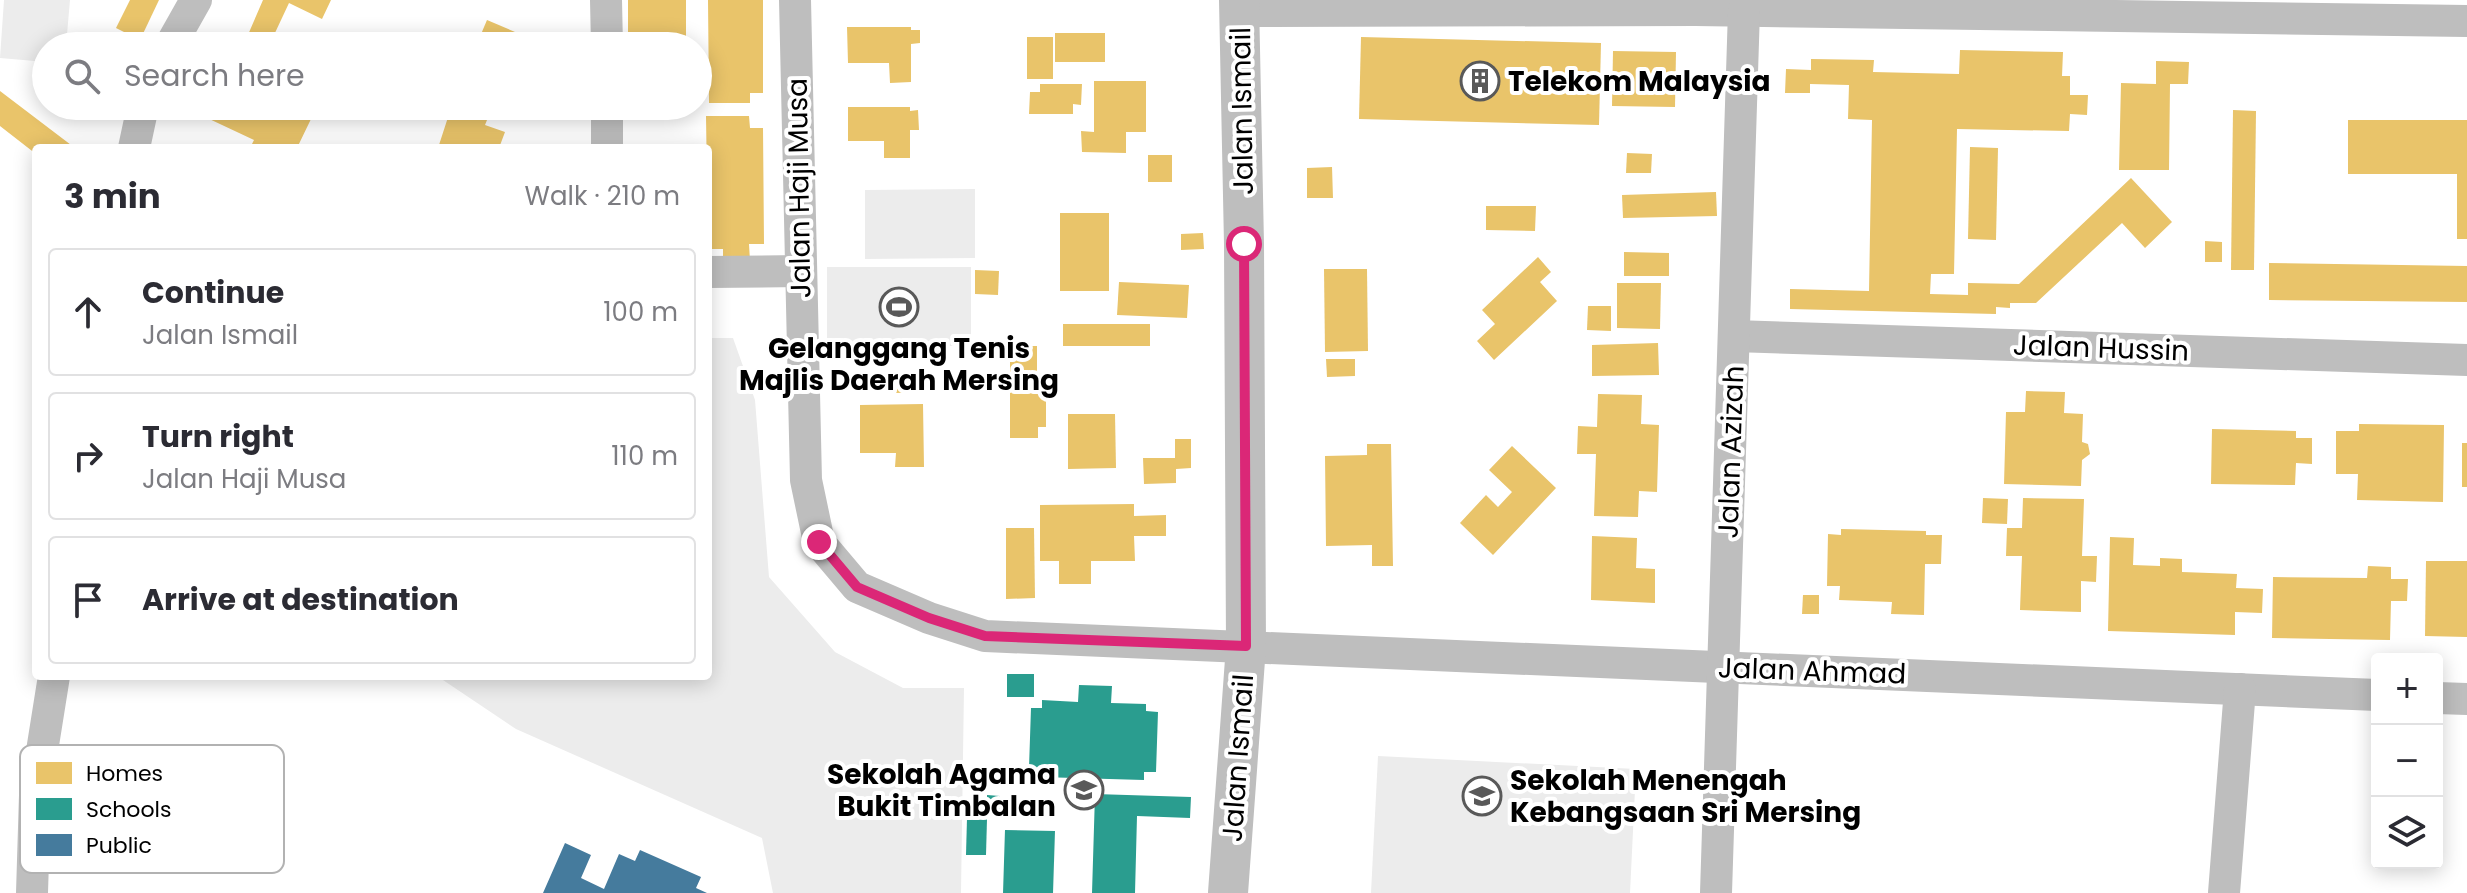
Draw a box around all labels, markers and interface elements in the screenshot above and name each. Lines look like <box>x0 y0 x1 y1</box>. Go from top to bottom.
street label: Jalan Ismail <box>1221 27 1263 195</box>
search box <box>32 32 712 120</box>
icon: search <box>60 54 104 98</box>
text: Search here <box>124 54 305 97</box>
building icon: Telekom Malaysia <box>1459 60 1501 102</box>
place label: Telekom Malaysia <box>1508 62 1771 101</box>
street label: Jalan Haji Musa <box>778 78 820 298</box>
text: 3 min <box>64 172 161 220</box>
text: Walk · 210 m <box>525 178 680 214</box>
route start <box>1226 226 1262 262</box>
text: Continue <box>142 271 284 314</box>
sports icon: Gelanggang Tenis Majlis Daerah Mersing <box>878 286 920 328</box>
icon: ahead <box>66 290 110 334</box>
text: 100 m <box>603 294 678 330</box>
text: Jalan Ismail <box>142 317 298 353</box>
street label: Jalan Hussin <box>2012 325 2190 371</box>
place label: Gelanggang Tenis Majlis Daerah Mersing <box>739 329 1059 400</box>
street label: Jalan Azizah <box>1708 365 1754 539</box>
text: Turn right <box>142 415 294 458</box>
icon: right <box>66 434 110 478</box>
text: 110 m <box>611 438 678 474</box>
text: Jalan Haji Musa <box>142 461 346 497</box>
route end <box>801 524 837 560</box>
icon: arrive <box>66 578 110 622</box>
text: Arrive at destination <box>142 578 459 621</box>
street label: Jalan Ahmad <box>1717 648 1907 694</box>
map controls <box>2371 653 2443 869</box>
button: + <box>2371 653 2443 725</box>
street label: Jalan Ismail <box>1213 673 1263 843</box>
button: − <box>2371 725 2443 797</box>
legend <box>20 745 284 873</box>
place label: Sekolah Agama Bukit Timbalan <box>827 755 1056 826</box>
text: Homes <box>86 758 163 789</box>
place label: Sekolah Menengah Kebangsaan Sri Mersing <box>1510 761 1861 832</box>
school or university icon: Sekolah Agama Bukit Timbalan <box>1063 769 1105 811</box>
school or university icon: Sekolah Menengah Kebangsaan Sri Mersing <box>1461 775 1503 817</box>
text: Schools <box>86 794 171 825</box>
button: layers <box>2371 797 2443 869</box>
text: Public <box>86 830 152 861</box>

